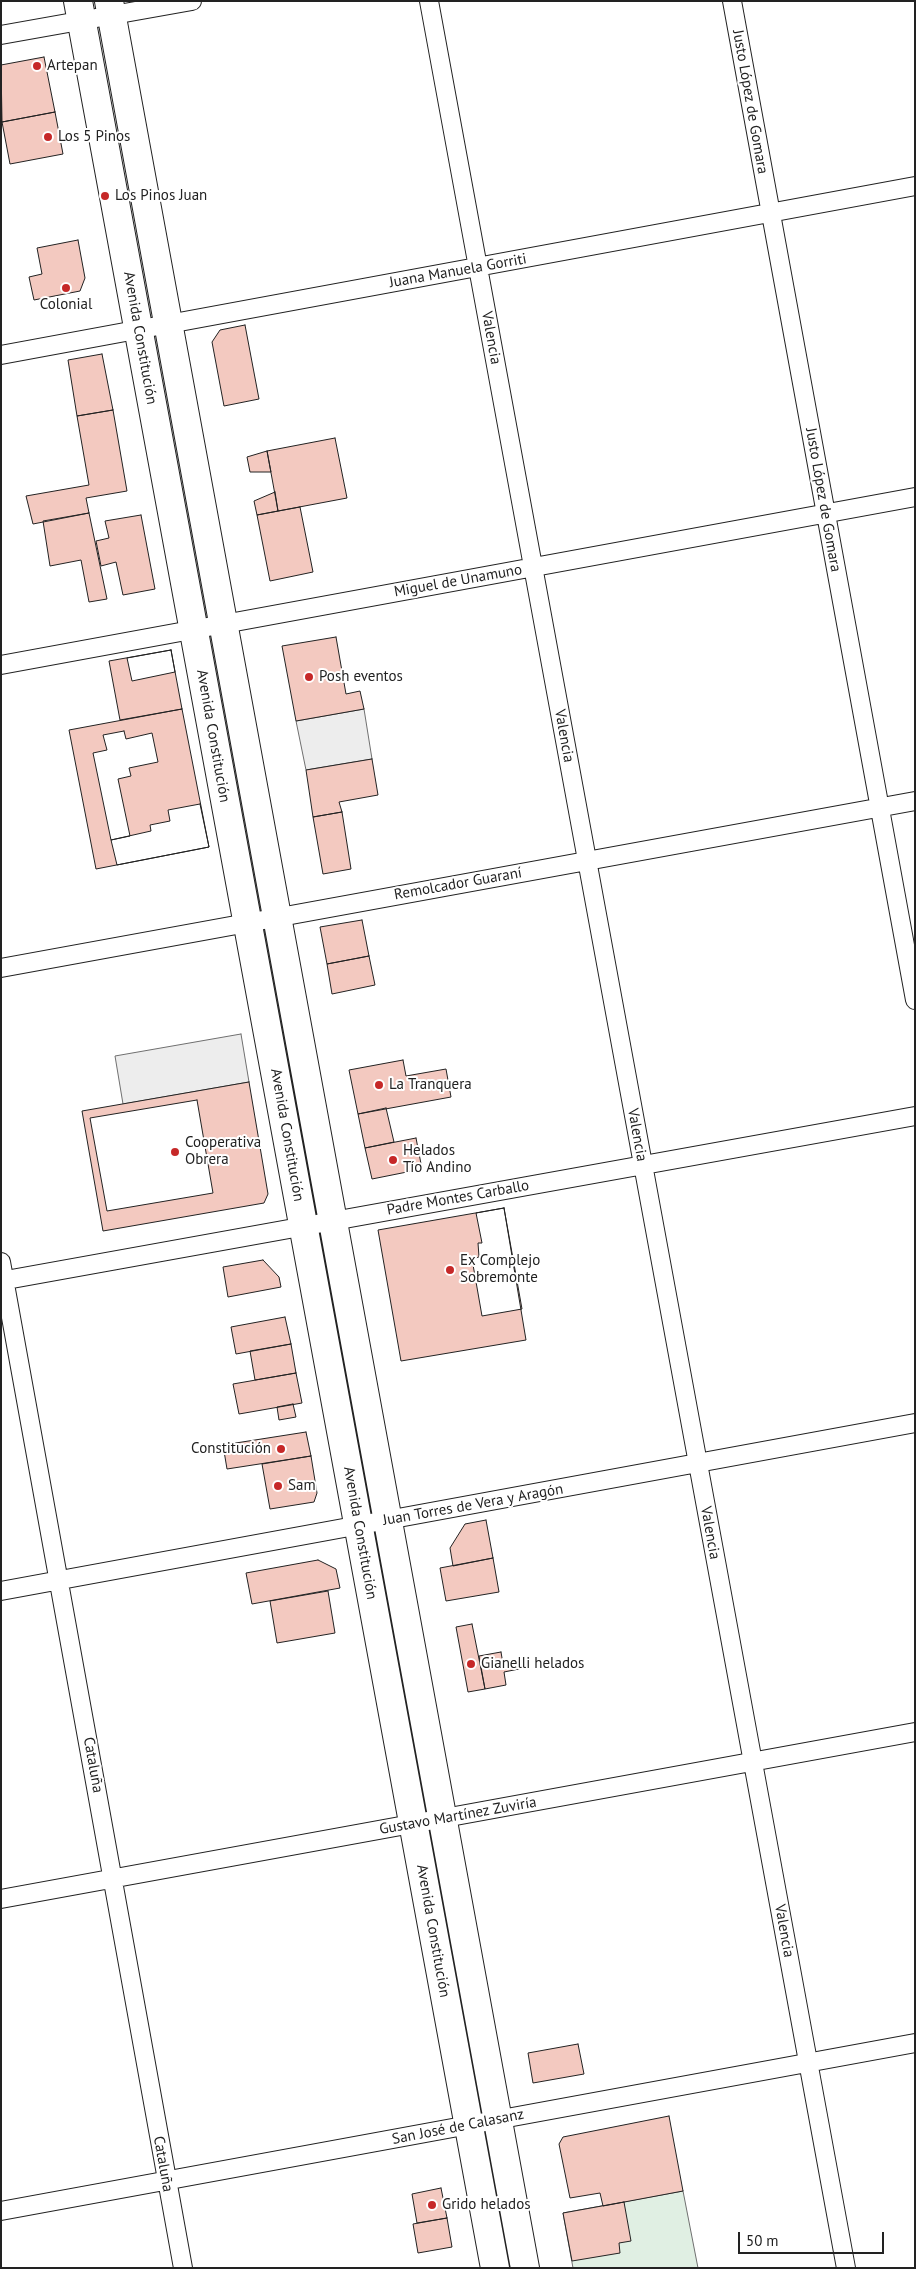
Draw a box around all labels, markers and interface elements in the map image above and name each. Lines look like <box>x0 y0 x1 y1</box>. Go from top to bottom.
street label: Justo López de Gomara <box>728 29 772 175</box>
place label: Artepan <box>47 57 98 75</box>
marker: Artepan <box>31 60 43 72</box>
place label: Los 5 Pinos <box>58 128 130 146</box>
marker: Los 5 Pinos <box>42 131 54 143</box>
place label: Los Pinos Juan <box>115 187 207 205</box>
marker: Los Pinos Juan <box>99 190 111 202</box>
street label: Juana Manuela Gorriti <box>388 250 528 292</box>
street label: Avenida Constitución <box>119 270 161 406</box>
marker: Colonial <box>60 282 72 294</box>
place label: Colonial <box>40 296 92 314</box>
street label: Valencia <box>477 310 505 366</box>
street label: Justo López de Gomara <box>801 427 845 573</box>
street label: Miguel de Unamuno <box>393 561 523 601</box>
street label: Avenida Constitución <box>192 668 234 804</box>
place label: Posh eventos <box>319 668 403 686</box>
marker: Posh eventos <box>303 671 315 683</box>
street label: Valencia <box>550 708 578 764</box>
street label: Remolcador Guaraní <box>393 864 523 904</box>
street label: Avenida Constitución <box>266 1067 308 1203</box>
place label: La Tranquera <box>389 1076 472 1094</box>
marker: La Tranquera <box>373 1079 385 1091</box>
street label: Valencia <box>623 1107 651 1163</box>
place label: Cooperativa Obrera <box>185 1134 261 1169</box>
place label: Helados Tío Andino <box>403 1142 472 1177</box>
marker: Cooperativa Obrera <box>169 1146 181 1158</box>
marker: Helados Tío Andino <box>387 1154 399 1166</box>
street label: Padre Montes Carballo <box>385 1177 531 1219</box>
place label: Ex Complejo Sobremonte <box>460 1252 540 1287</box>
marker: Ex Complejo Sobremonte <box>444 1264 456 1276</box>
place label: Constitución <box>191 1440 271 1458</box>
marker: Constitución <box>275 1443 287 1455</box>
street label: Avenida Constitución <box>339 1465 381 1601</box>
place label: Sam <box>288 1477 316 1495</box>
marker: Sam <box>272 1480 284 1492</box>
street label: Juan Torres de Vera y Aragón <box>381 1480 565 1530</box>
street label: Valencia <box>696 1505 724 1561</box>
place label: Gianelli helados <box>481 1655 584 1673</box>
marker: Gianelli helados <box>465 1658 477 1670</box>
street label: Cataluña <box>79 1736 107 1794</box>
street label: Gustavo Martínez Zuviría <box>378 1793 538 1839</box>
street label: Avenida Constitución <box>412 1863 454 1999</box>
street label: Valencia <box>770 1903 798 1959</box>
street label: San José de Calasanz <box>391 2105 525 2149</box>
street label: Cataluña <box>149 2135 177 2193</box>
place label: Grido helados <box>442 2196 530 2214</box>
marker: Grido helados <box>426 2199 438 2211</box>
scale bar <box>741 2222 887 2254</box>
text: 50 m <box>746 2231 779 2250</box>

